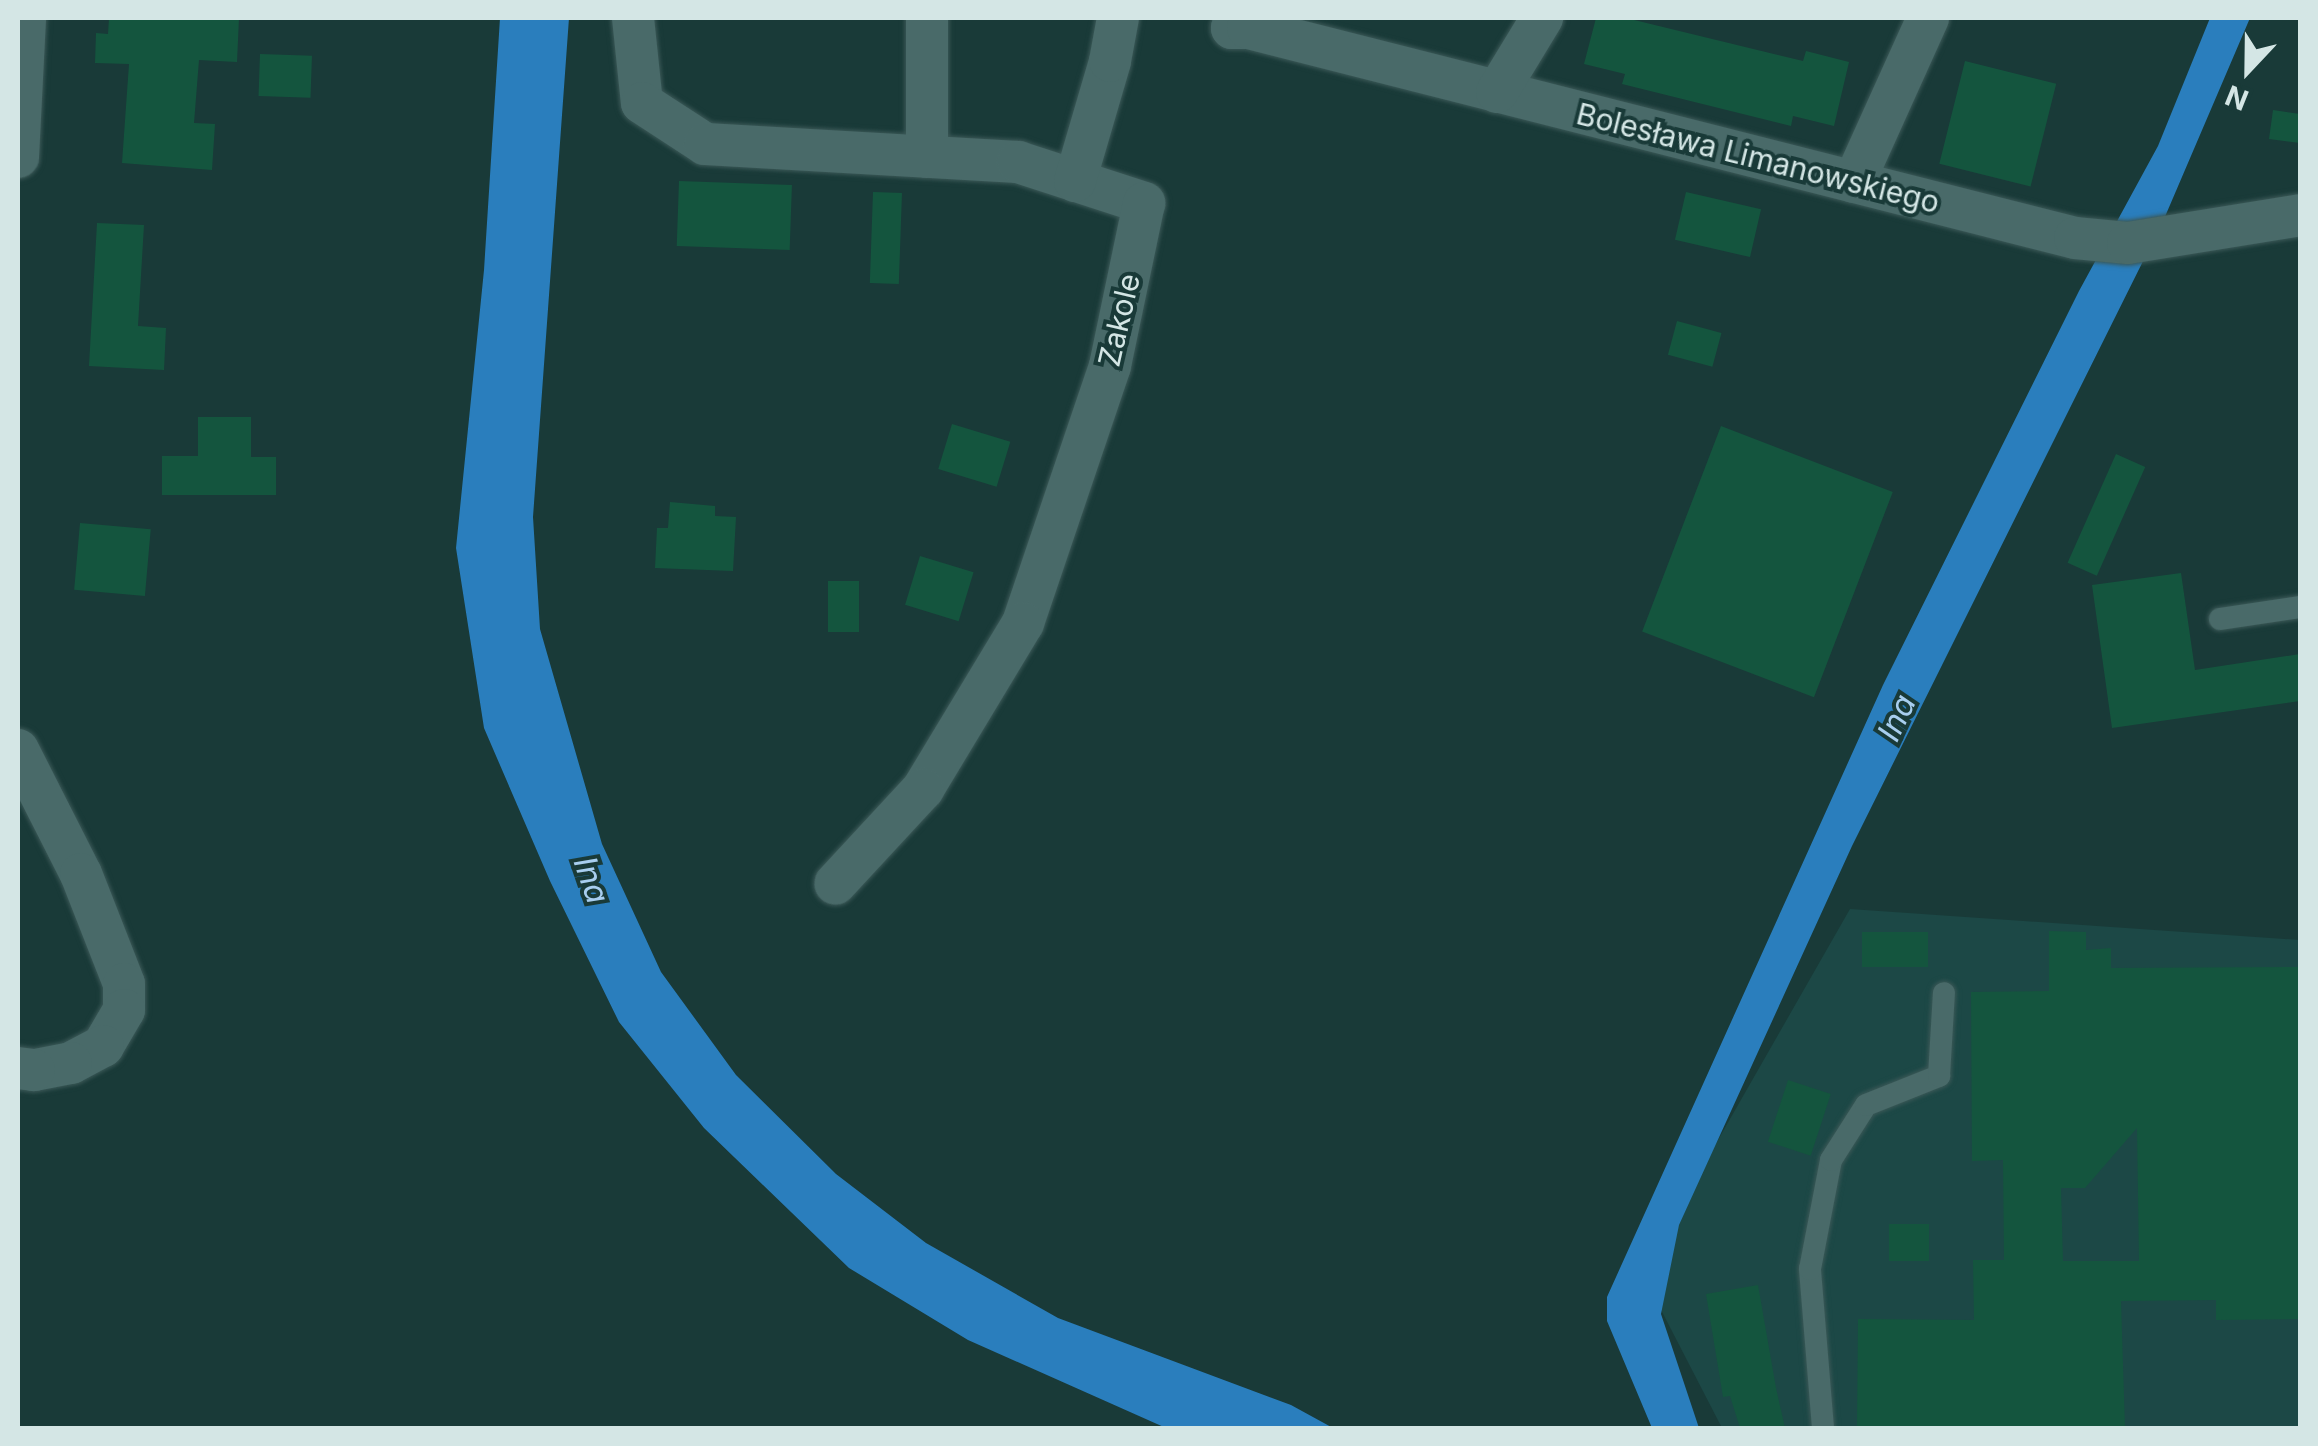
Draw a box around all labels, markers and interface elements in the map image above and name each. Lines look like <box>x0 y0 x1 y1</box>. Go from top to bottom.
north arrow <box>2198 20 2298 120</box>
text: N <box>2220 78 2253 118</box>
street label: Bolesława Limanowskiego <box>1573 95 1943 221</box>
street label: Zakole <box>1091 270 1147 370</box>
water label: Ina <box>1870 689 1924 747</box>
water label: Ina <box>565 851 617 909</box>

